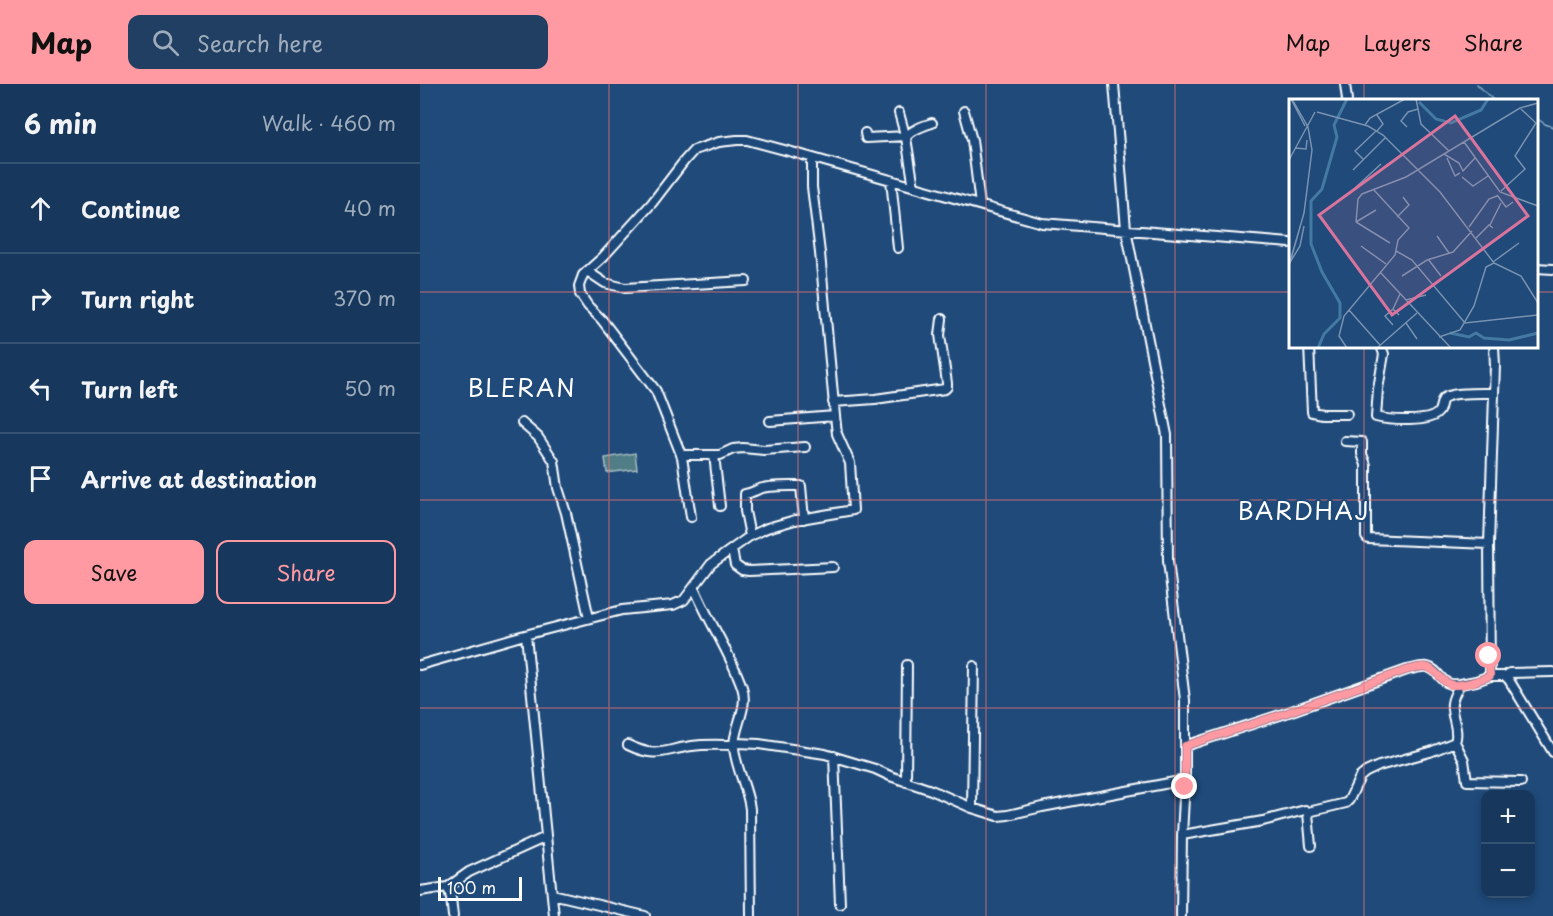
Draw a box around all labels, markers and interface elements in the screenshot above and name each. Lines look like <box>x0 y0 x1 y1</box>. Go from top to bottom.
search box <box>128 15 548 69</box>
text: Map <box>30 21 92 64</box>
icon: search <box>149 26 182 59</box>
text: Search here <box>197 26 323 59</box>
text: Map <box>1286 26 1330 58</box>
text: Layers <box>1363 26 1431 58</box>
text: Share <box>1464 26 1523 58</box>
inset map <box>1289 99 1538 348</box>
text: 6 min <box>24 104 97 143</box>
text: Walk · 460 m <box>262 108 396 138</box>
icon: ahead <box>24 192 57 225</box>
text: Continue <box>81 192 180 225</box>
text: 40 m <box>344 193 396 223</box>
icon: right <box>24 282 57 315</box>
text: Turn right <box>81 282 194 315</box>
text: 370 m <box>333 283 396 313</box>
district label: BLERAN <box>468 369 576 405</box>
icon: left <box>24 372 57 405</box>
text: Turn left <box>81 372 178 405</box>
text: 50 m <box>344 373 396 403</box>
icon: arrive <box>24 462 57 495</box>
text: Arrive at destination <box>81 462 317 495</box>
district label: BARDHAJ <box>1238 492 1370 528</box>
button: Save <box>24 540 204 604</box>
button: Share <box>216 540 396 604</box>
route start <box>1475 642 1501 668</box>
route end <box>1171 773 1197 799</box>
map controls <box>1481 790 1535 898</box>
button: + <box>1481 790 1535 844</box>
button: − <box>1481 844 1535 898</box>
scale bar <box>438 874 522 902</box>
text: 100 m <box>447 875 496 899</box>

